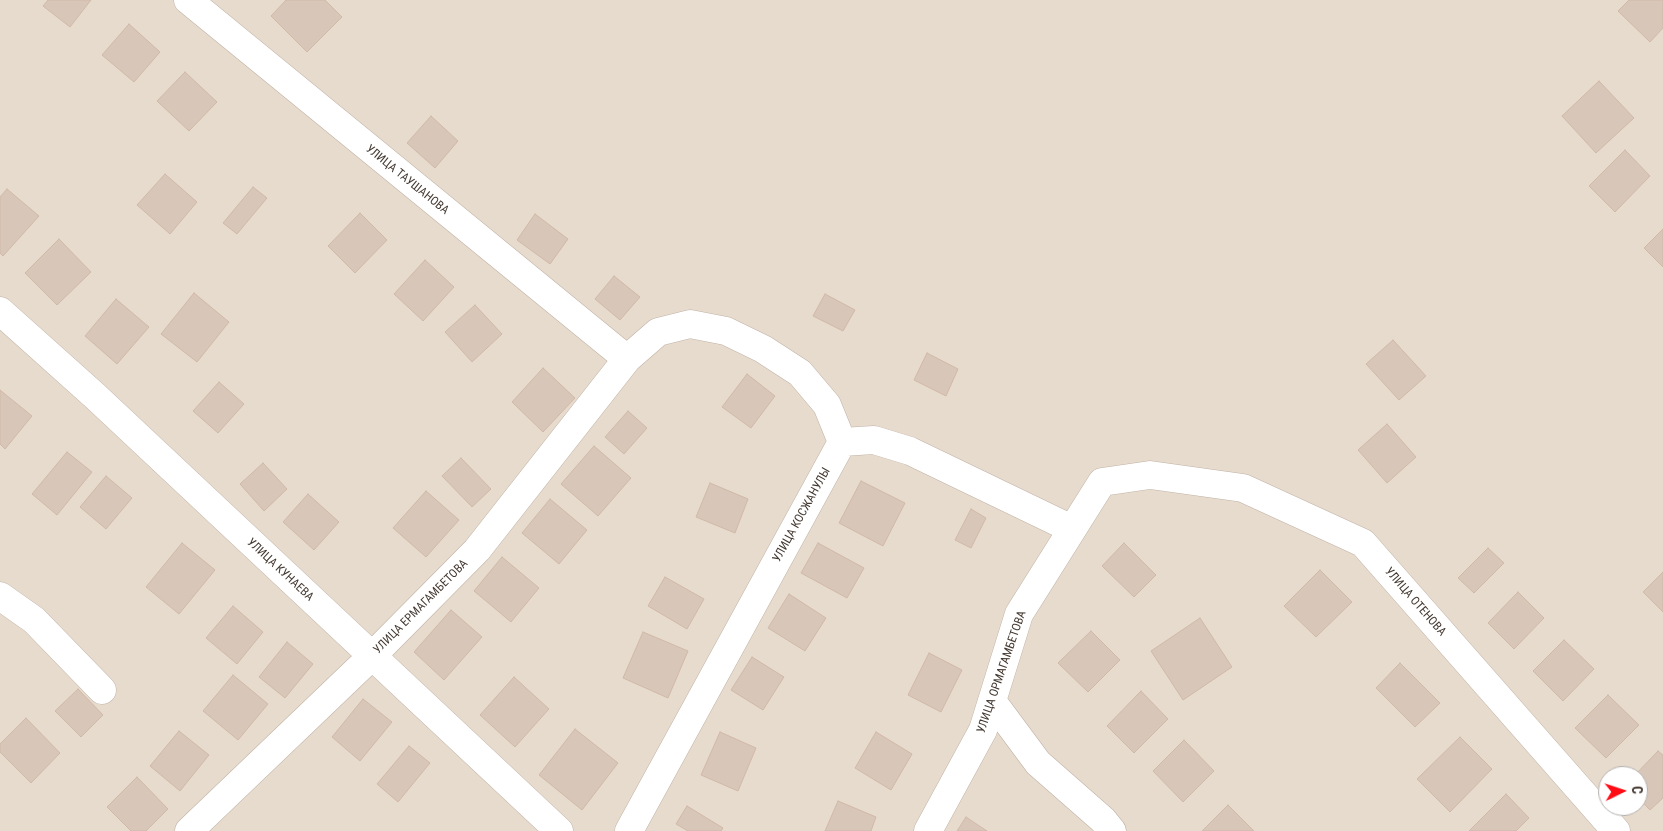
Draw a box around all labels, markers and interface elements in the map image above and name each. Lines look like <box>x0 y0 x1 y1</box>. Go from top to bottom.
street label: УЛИЦА ТАУШАНОВА <box>363 142 451 218</box>
street label: УЛИЦА КОСЖАНУЛЫ <box>770 465 834 565</box>
street label: УЛИЦА КУНАЕВА <box>244 535 316 605</box>
street label: УЛИЦА ЕРМАГАМБЕТОВА <box>371 557 471 657</box>
street label: УЛИЦА ОТЕНОВА <box>1381 565 1449 639</box>
street label: УЛИЦА ОРМАГАМБЕТОВА <box>974 609 1030 735</box>
north arrow <box>1598 766 1648 816</box>
text: С <box>1629 785 1645 795</box>

